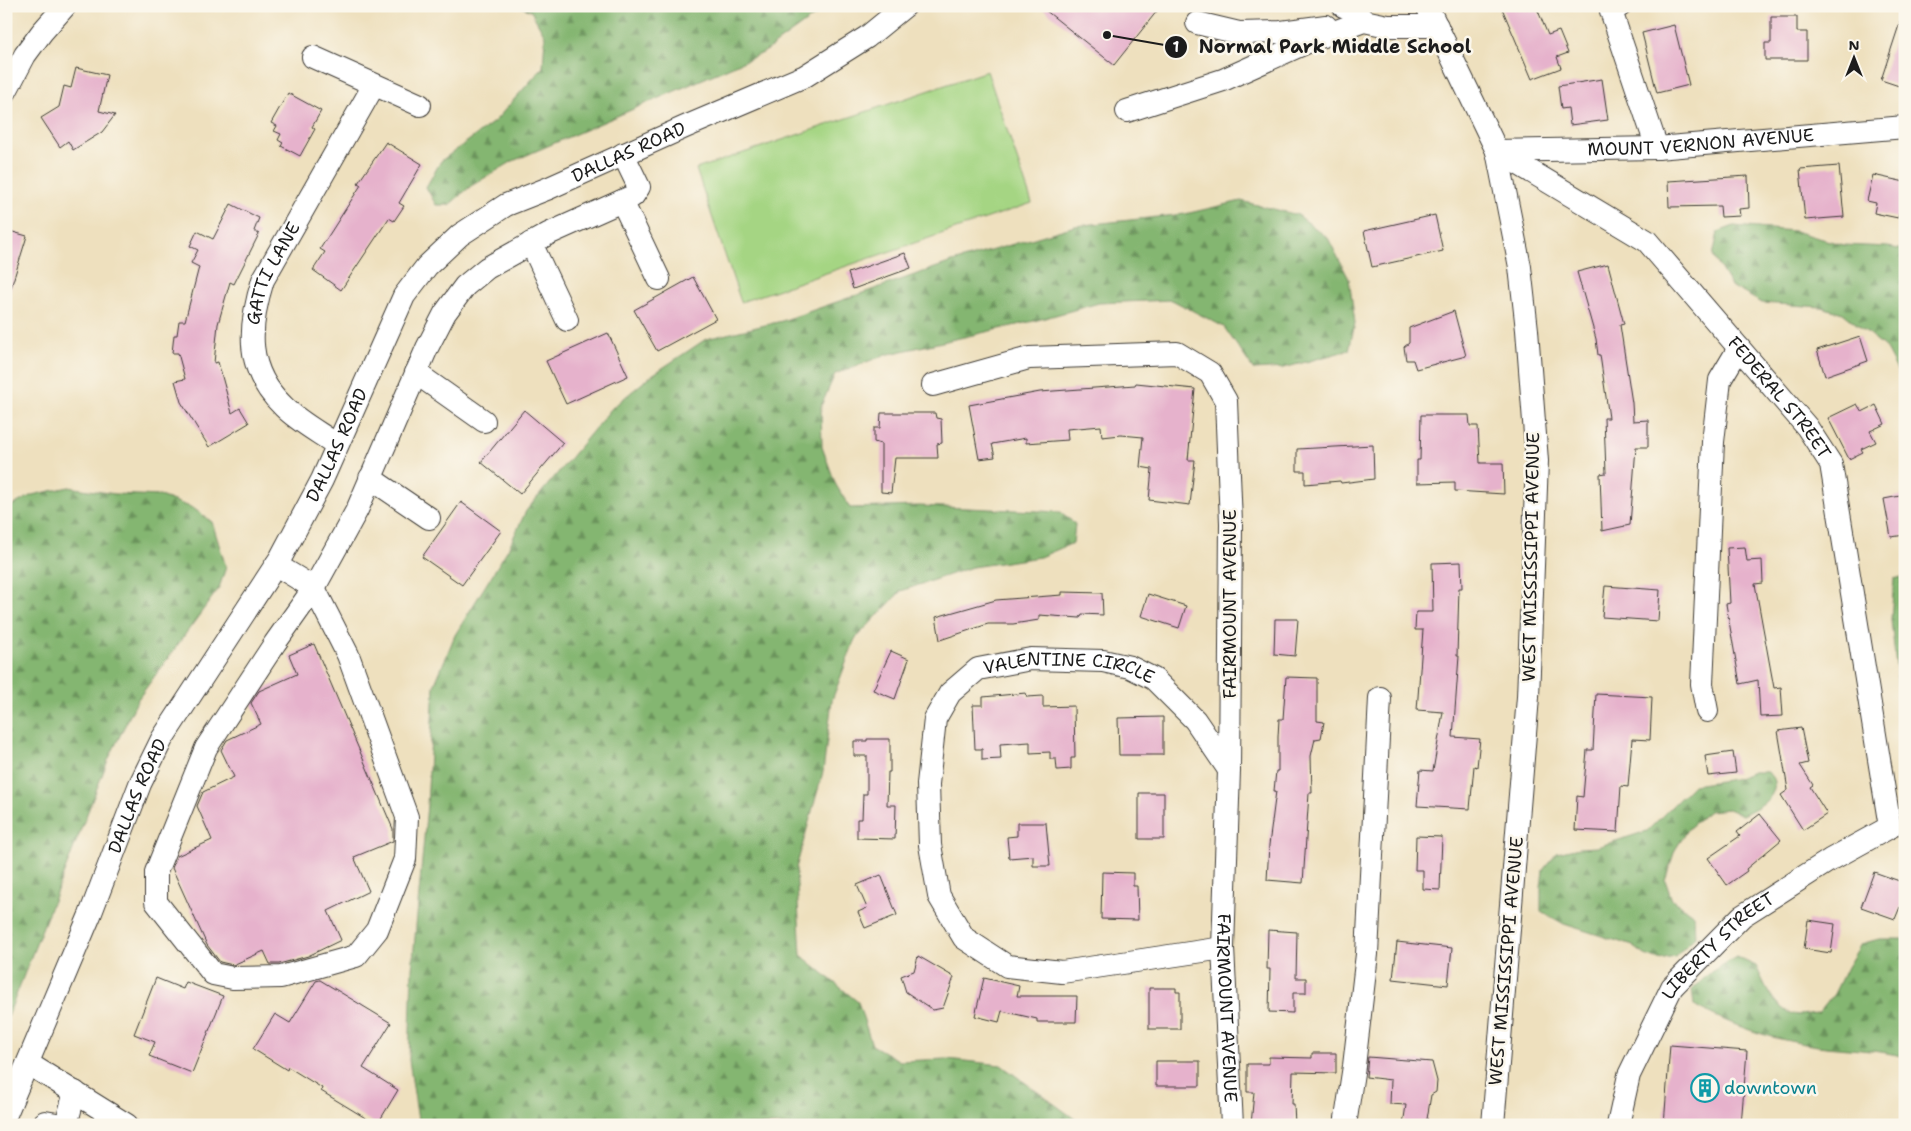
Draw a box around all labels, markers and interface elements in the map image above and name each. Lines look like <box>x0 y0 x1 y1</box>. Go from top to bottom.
callout: Normal Park Middle School <box>1163 30 1481 64</box>
north arrow <box>1828 32 1878 82</box>
text: Normal Park Middle School <box>1199 34 1472 59</box>
text: N <box>1848 36 1860 54</box>
text: 1 <box>1173 37 1180 57</box>
street label: DALLAS ROAD <box>568 116 690 188</box>
street label: MOUNT VERNON AVENUE <box>1587 123 1815 161</box>
street label: GATTI LANE <box>241 218 306 326</box>
street label: FEDERAL STREET <box>1722 331 1836 463</box>
street label: DALLAS ROAD <box>300 384 373 506</box>
street label: WEST MISSISSIPPI AVENUE <box>1517 432 1545 682</box>
street label: FAIRMOUNT AVENUE <box>1218 509 1242 699</box>
street label: VALENTINE CIRCLE <box>981 647 1159 689</box>
street label: DALLAS ROAD <box>103 735 172 857</box>
street label: WEST MISSISSIPPI AVENUE <box>1483 835 1529 1087</box>
street label: LIBERTY STREET <box>1656 887 1779 1003</box>
street label: FAIRMOUNT AVENUE <box>1211 913 1243 1103</box>
building icon: downtown <box>1690 1073 1720 1103</box>
place label: downtown <box>1724 1076 1817 1100</box>

